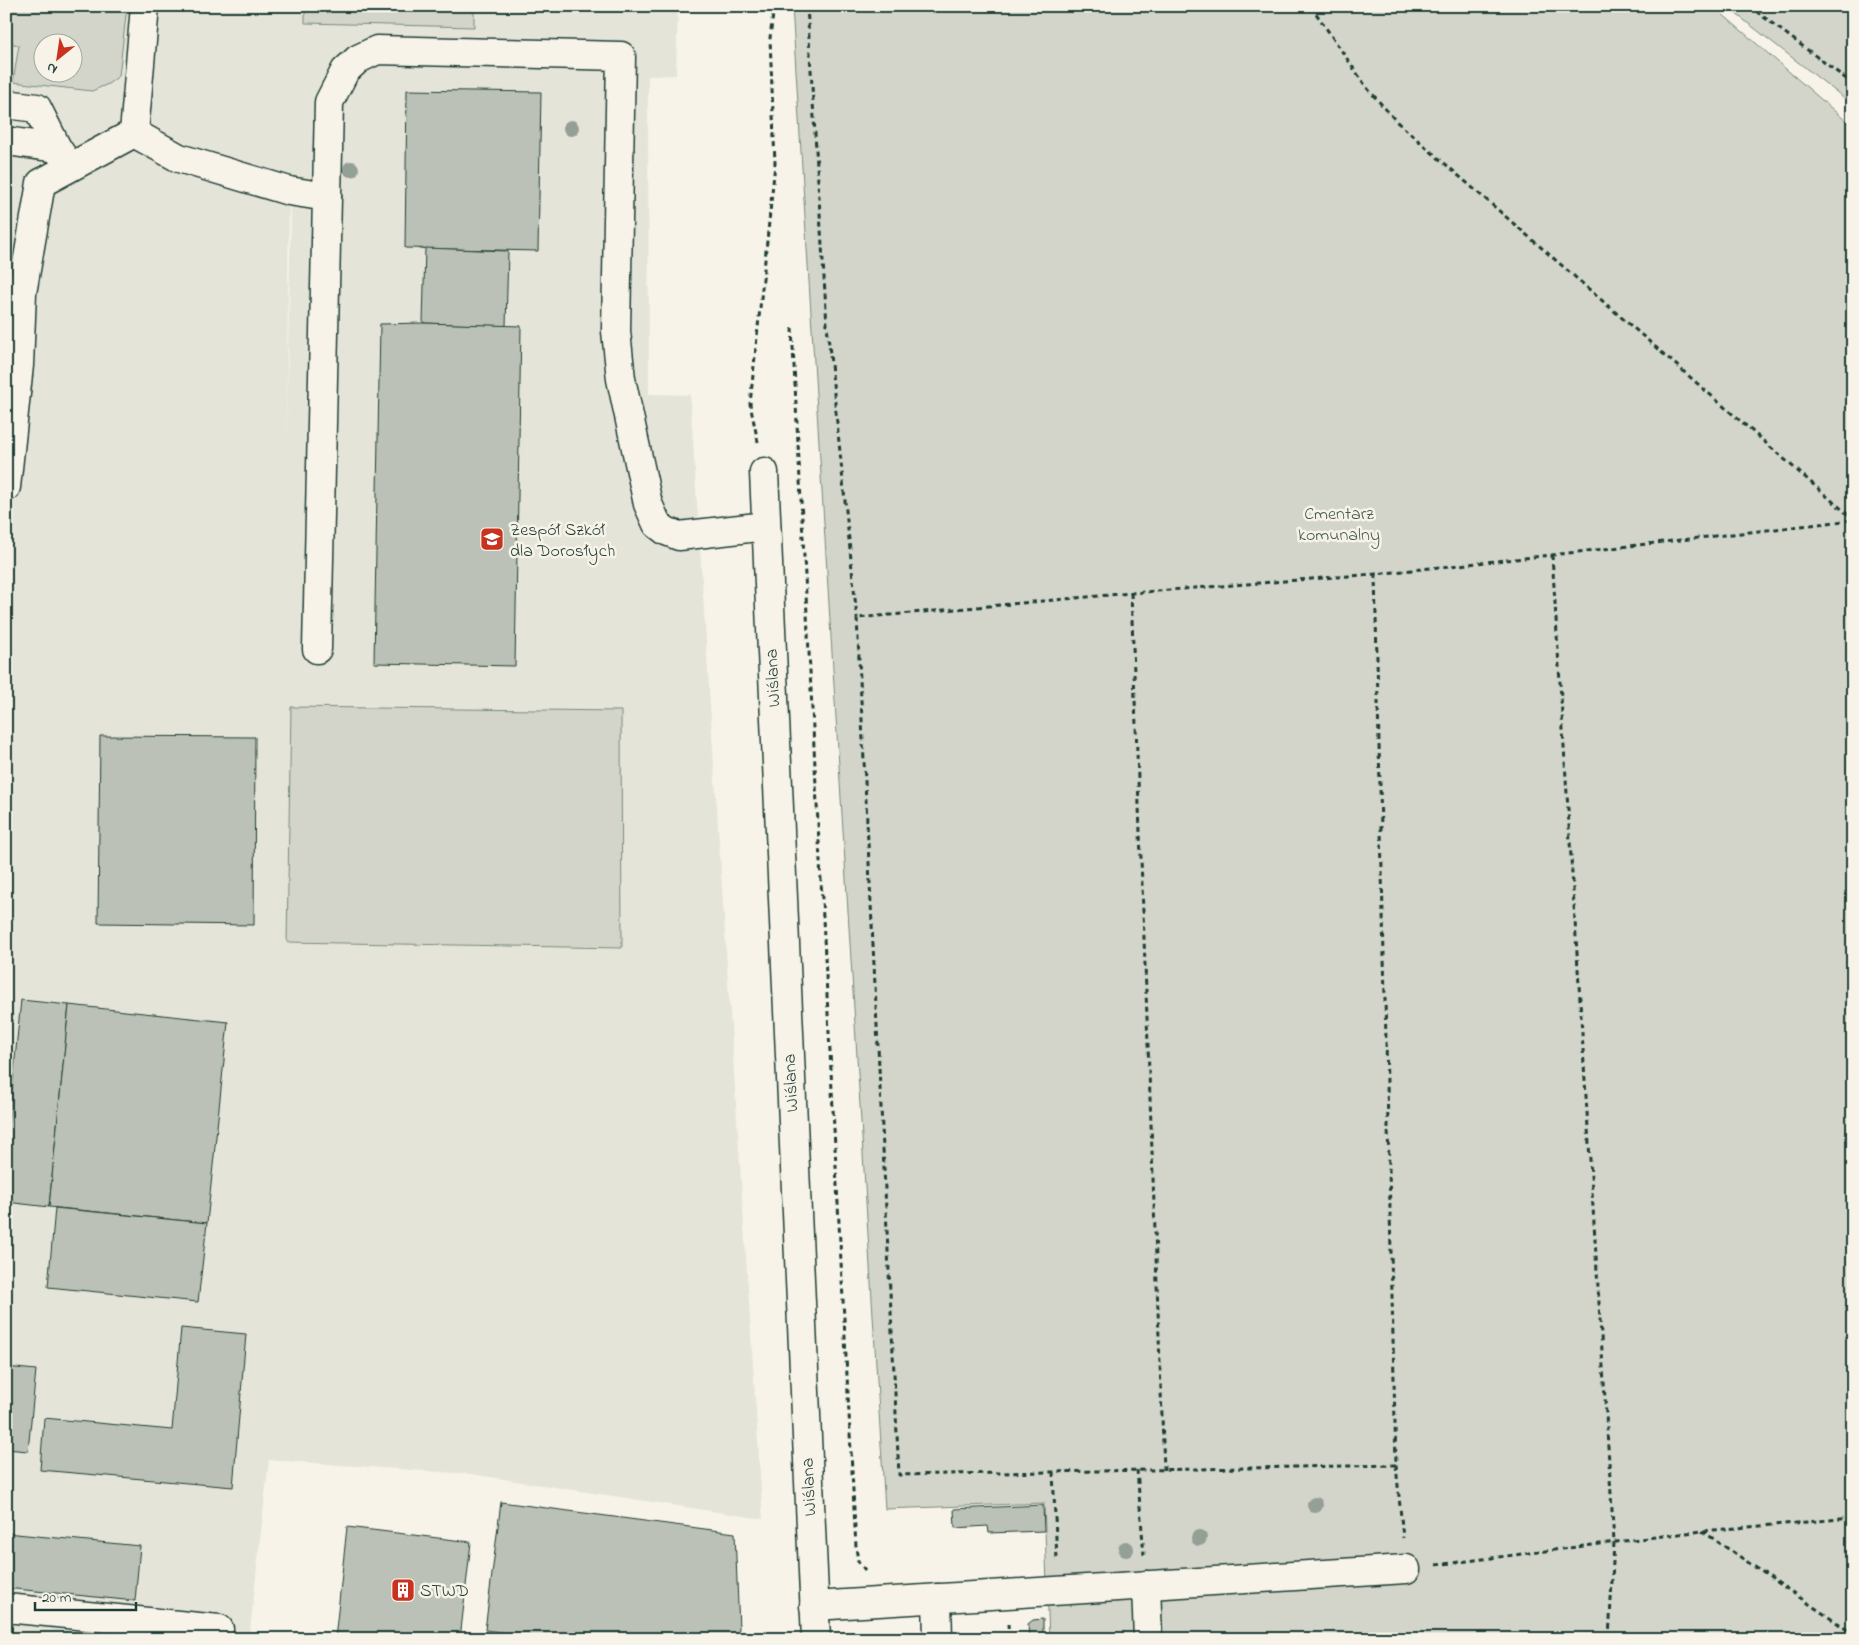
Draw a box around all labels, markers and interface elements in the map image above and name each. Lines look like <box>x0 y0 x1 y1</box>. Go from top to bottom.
north arrow <box>32 32 82 82</box>
text: N <box>43 57 62 79</box>
park label: Cmentarz komunalny <box>1298 502 1380 549</box>
place label: Zespół Szkół dla Dorosłych <box>510 518 615 565</box>
school or university icon: Zespół Szkół dla Dorosłych <box>479 526 505 552</box>
street label: Wiślana <box>759 648 789 708</box>
street label: Wiślana <box>777 1053 807 1113</box>
street label: Wiślana <box>795 1457 825 1517</box>
building icon: STWD <box>390 1577 416 1603</box>
place label: STWD <box>420 1579 469 1605</box>
scale bar <box>35 1580 136 1612</box>
text: 20 m <box>42 1587 72 1609</box>

